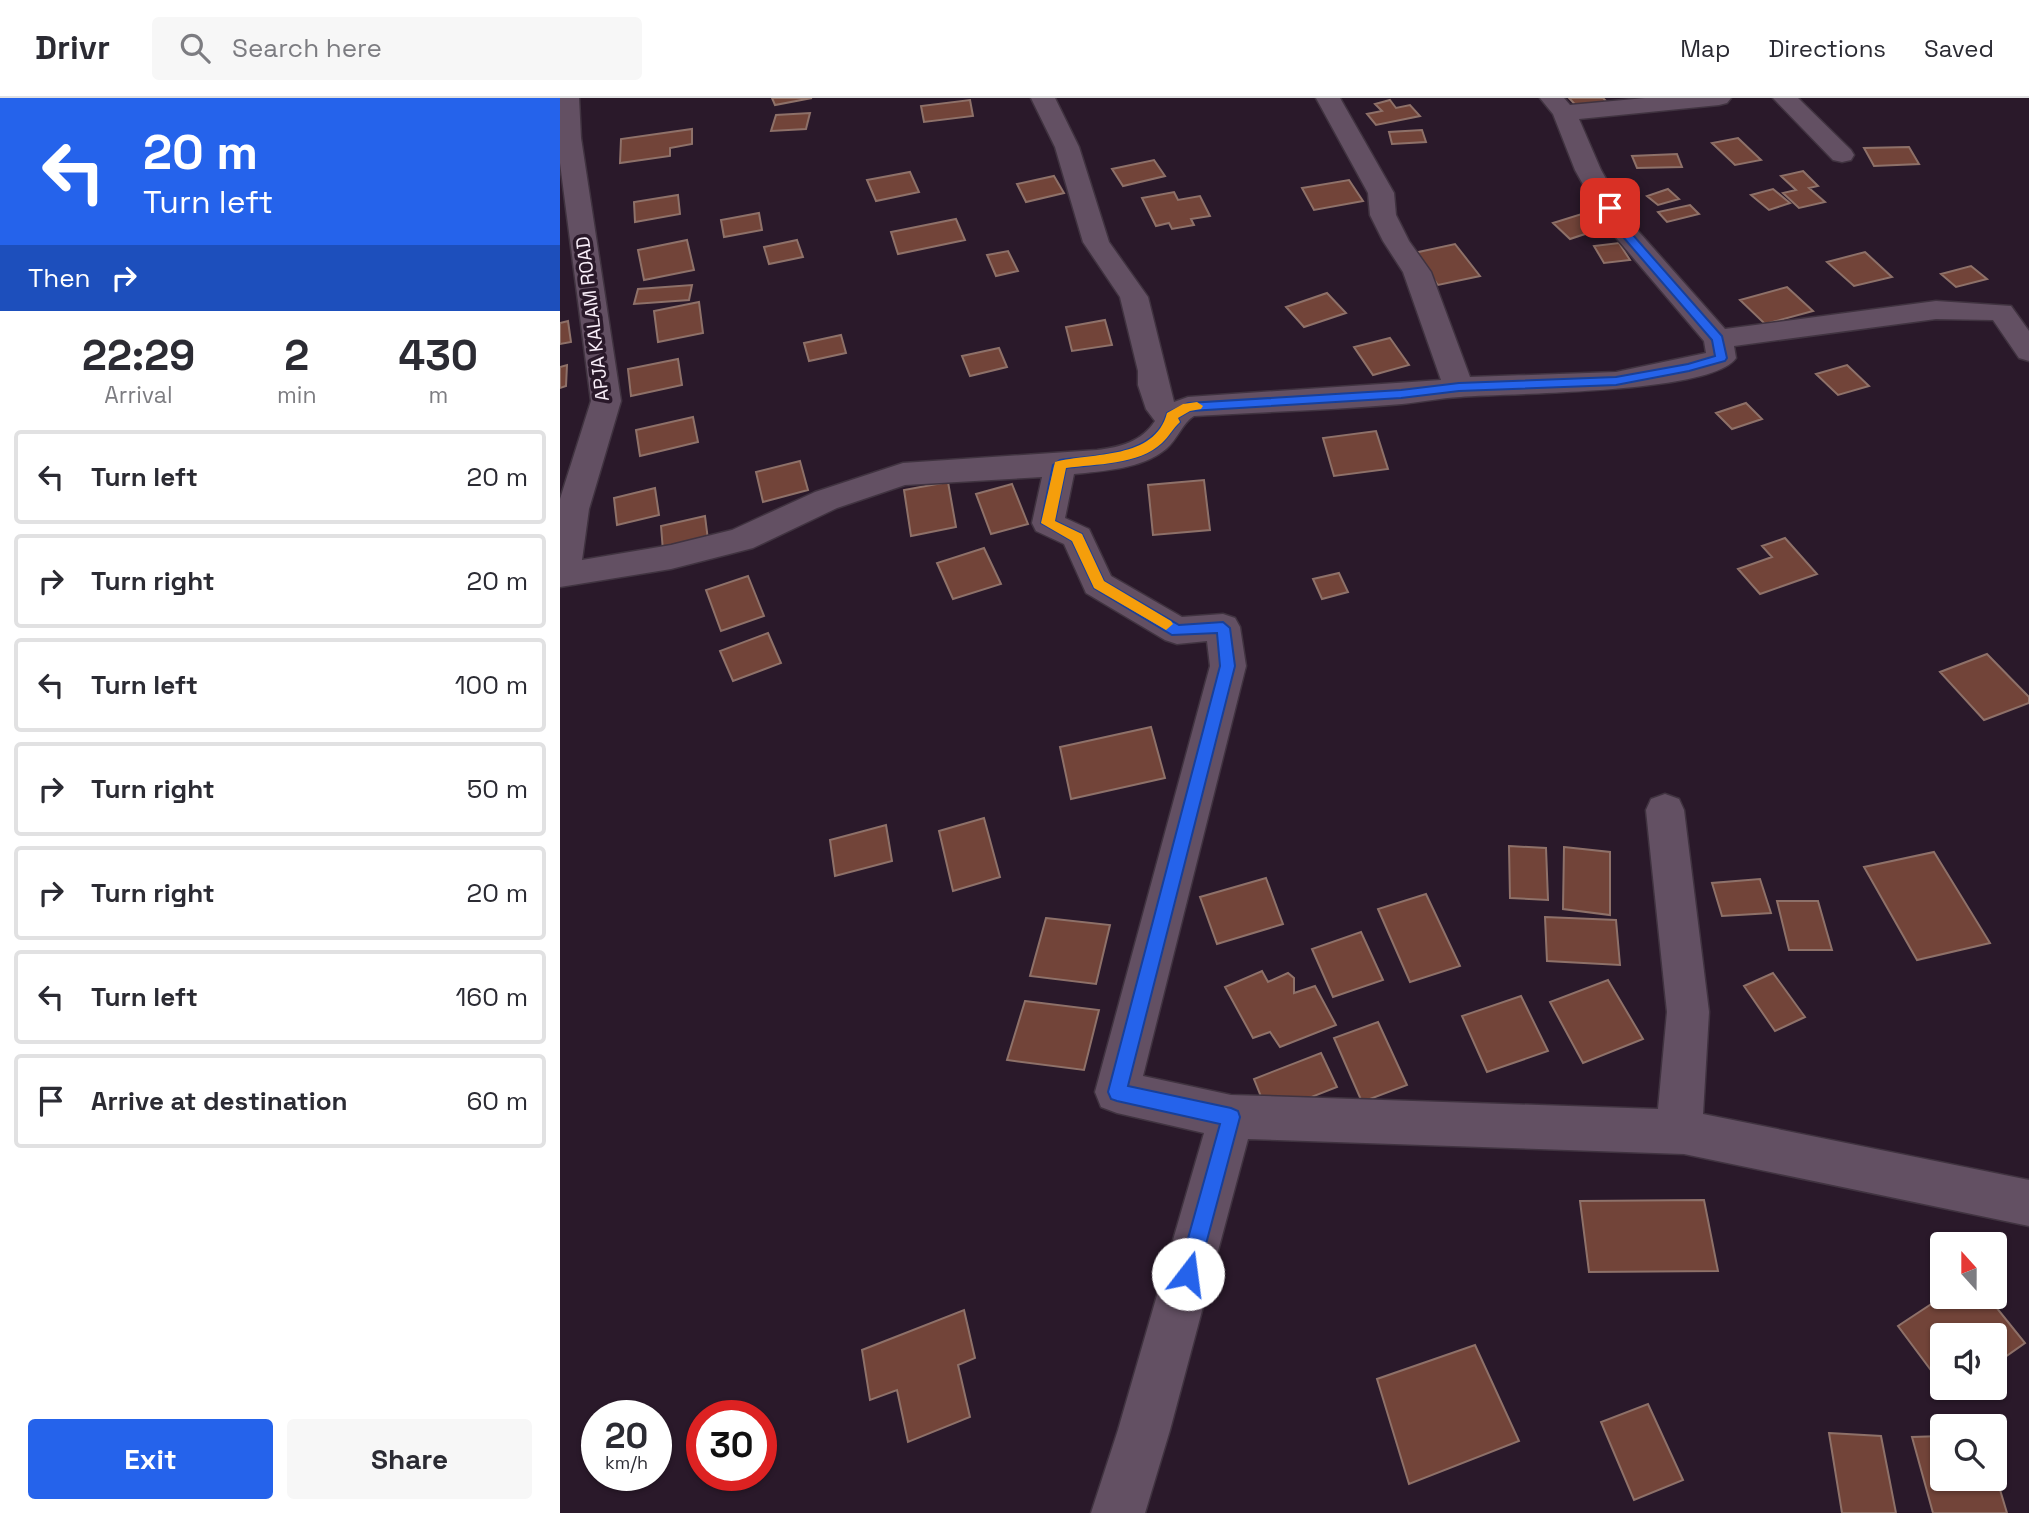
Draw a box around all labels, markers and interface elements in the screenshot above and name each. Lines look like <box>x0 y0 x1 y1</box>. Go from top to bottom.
search box <box>152 17 642 80</box>
text: Drivr <box>35 27 110 69</box>
icon: search <box>176 29 214 67</box>
text: Search here <box>232 31 382 65</box>
text: Map <box>1680 33 1730 64</box>
text: Directions <box>1768 33 1886 64</box>
text: Saved <box>1924 33 1994 64</box>
text: 20 m <box>143 121 258 183</box>
icon: left <box>28 126 119 217</box>
pin <box>1580 178 1640 238</box>
text: Turn left <box>143 182 273 222</box>
icon: arrive <box>1591 189 1629 227</box>
street label: APJA KALAM ROAD <box>570 235 615 403</box>
icon: right <box>105 259 143 297</box>
text: Then <box>28 261 91 295</box>
text: 22:29 <box>82 329 195 382</box>
text: 2 <box>284 329 309 382</box>
text: 430 <box>399 329 478 382</box>
text: Arrival <box>104 380 173 410</box>
text: min <box>277 380 317 410</box>
text: m <box>428 380 448 410</box>
icon: left <box>32 458 70 496</box>
text: Turn left <box>91 460 198 494</box>
text: 20 m <box>467 460 528 494</box>
icon: right <box>32 562 70 600</box>
text: Turn right <box>91 564 215 598</box>
text: 20 m <box>467 564 528 598</box>
icon: left <box>32 666 70 704</box>
text: Turn left <box>91 668 198 702</box>
text: 100 m <box>455 668 528 702</box>
icon: right <box>32 770 70 808</box>
text: Turn right <box>91 772 215 806</box>
text: 50 m <box>467 772 528 806</box>
icon: right <box>32 874 70 912</box>
text: Turn right <box>91 876 215 910</box>
text: 20 m <box>467 876 528 910</box>
icon: left <box>32 978 70 1016</box>
text: Turn left <box>91 980 198 1014</box>
text: 160 m <box>456 980 528 1014</box>
icon: arrive <box>32 1082 70 1120</box>
text: Arrive at destination <box>91 1084 348 1118</box>
text: 60 m <box>466 1084 528 1118</box>
north arrow <box>1930 1232 2007 1309</box>
map controls <box>1930 1232 2007 1491</box>
position arrow <box>1151 1237 1225 1311</box>
button: sound <box>1930 1323 2007 1400</box>
speed limit sign: 30 <box>686 1400 777 1491</box>
text: 20 <box>605 1414 648 1458</box>
button: search <box>1930 1414 2007 1491</box>
button: Exit <box>28 1419 273 1499</box>
button: Share <box>287 1419 532 1499</box>
text: km/h <box>605 1451 648 1474</box>

